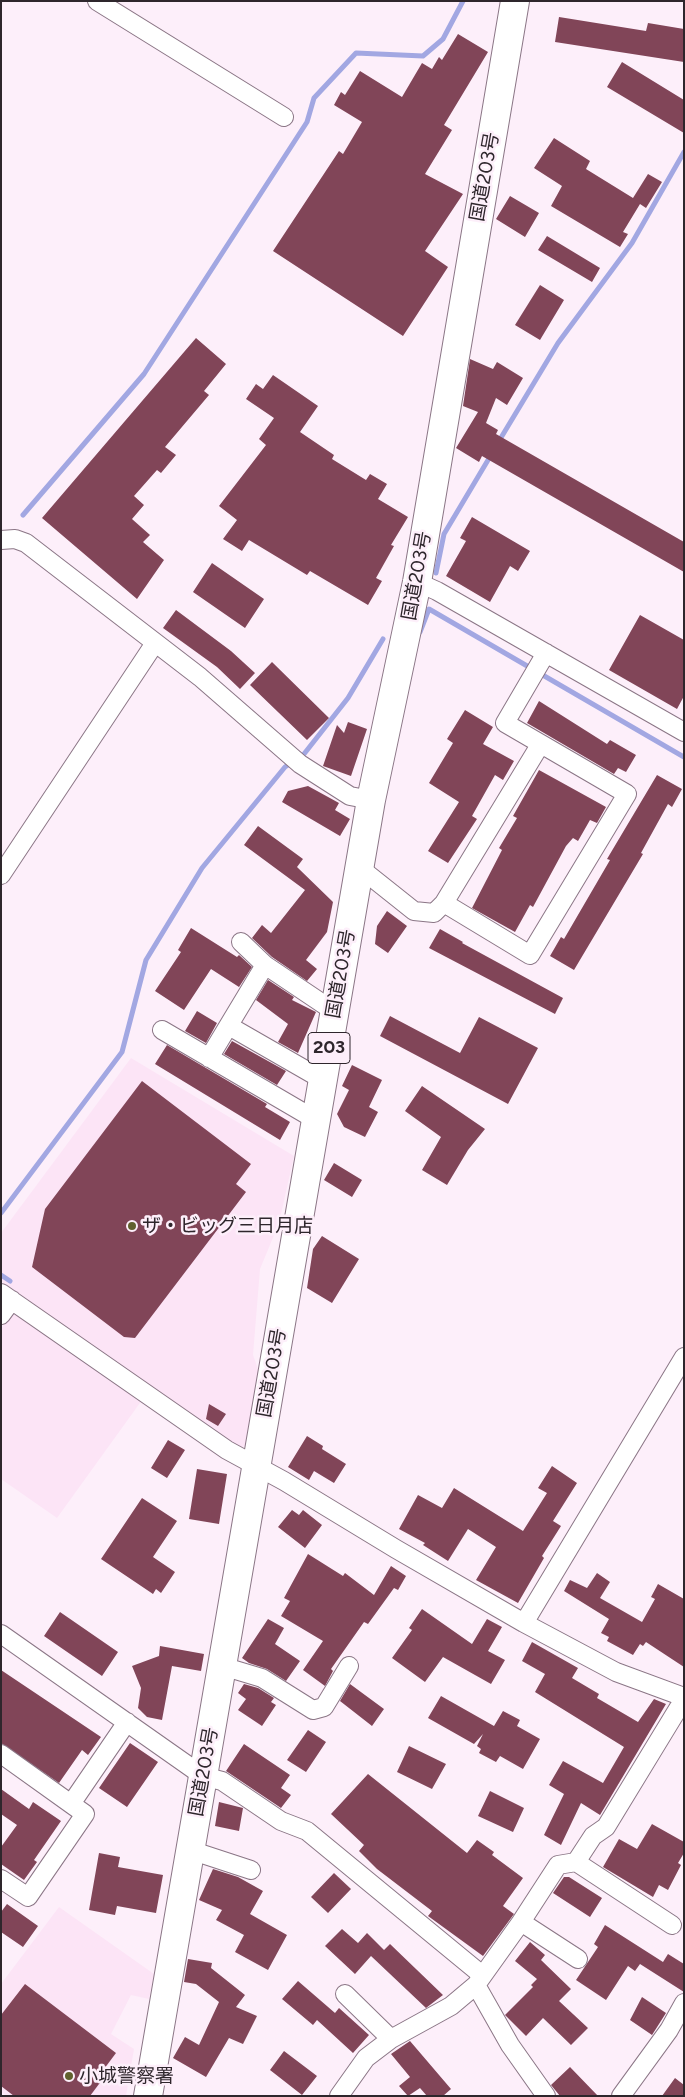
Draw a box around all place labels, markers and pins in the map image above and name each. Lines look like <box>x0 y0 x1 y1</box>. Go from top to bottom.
place label: ザ・ビッグ三日月店 <box>142 1215 313 1237</box>
marker: ザ・ビッグ三日月店 <box>126 1220 138 1232</box>
place label: 小城警察署 <box>79 2065 174 2087</box>
marker: 小城警察署 <box>63 2070 75 2082</box>

